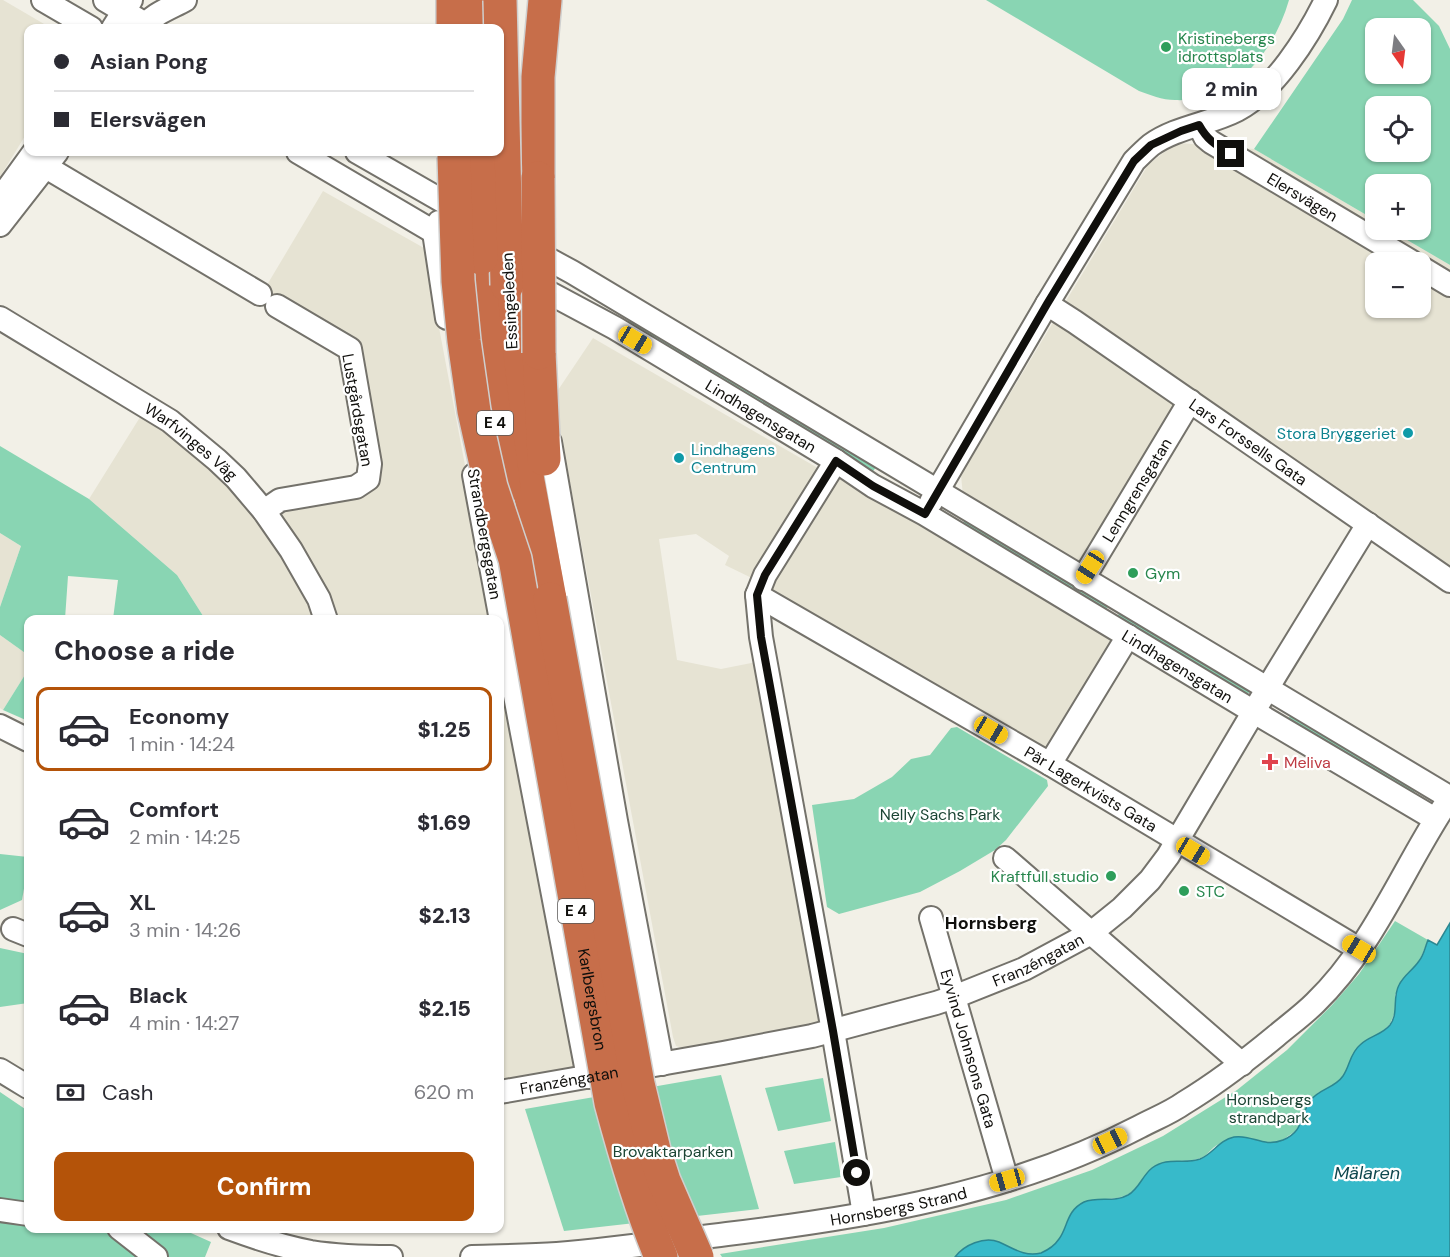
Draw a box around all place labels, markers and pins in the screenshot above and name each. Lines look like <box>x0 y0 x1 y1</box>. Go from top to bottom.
place label: Kristinebergs idrottsplats <box>1178 28 1275 67</box>
marker: Kristinebergs idrottsplats <box>1159 40 1173 54</box>
place label: Stora Bryggeriet <box>1277 423 1396 444</box>
marker: Stora Bryggeriet <box>1401 426 1415 440</box>
place label: Lindhagens Centrum <box>691 439 775 478</box>
marker: Lindhagens Centrum <box>672 451 686 465</box>
place label: Gym <box>1145 563 1180 584</box>
marker: Gym <box>1126 566 1140 580</box>
place label: Meliva <box>1284 752 1331 773</box>
marker: Meliva <box>1261 753 1279 771</box>
place label: Kraftfull studio <box>991 866 1099 887</box>
marker: Kraftfull studio <box>1104 869 1118 883</box>
place label: STC <box>1196 881 1225 902</box>
marker: STC <box>1177 884 1191 898</box>

